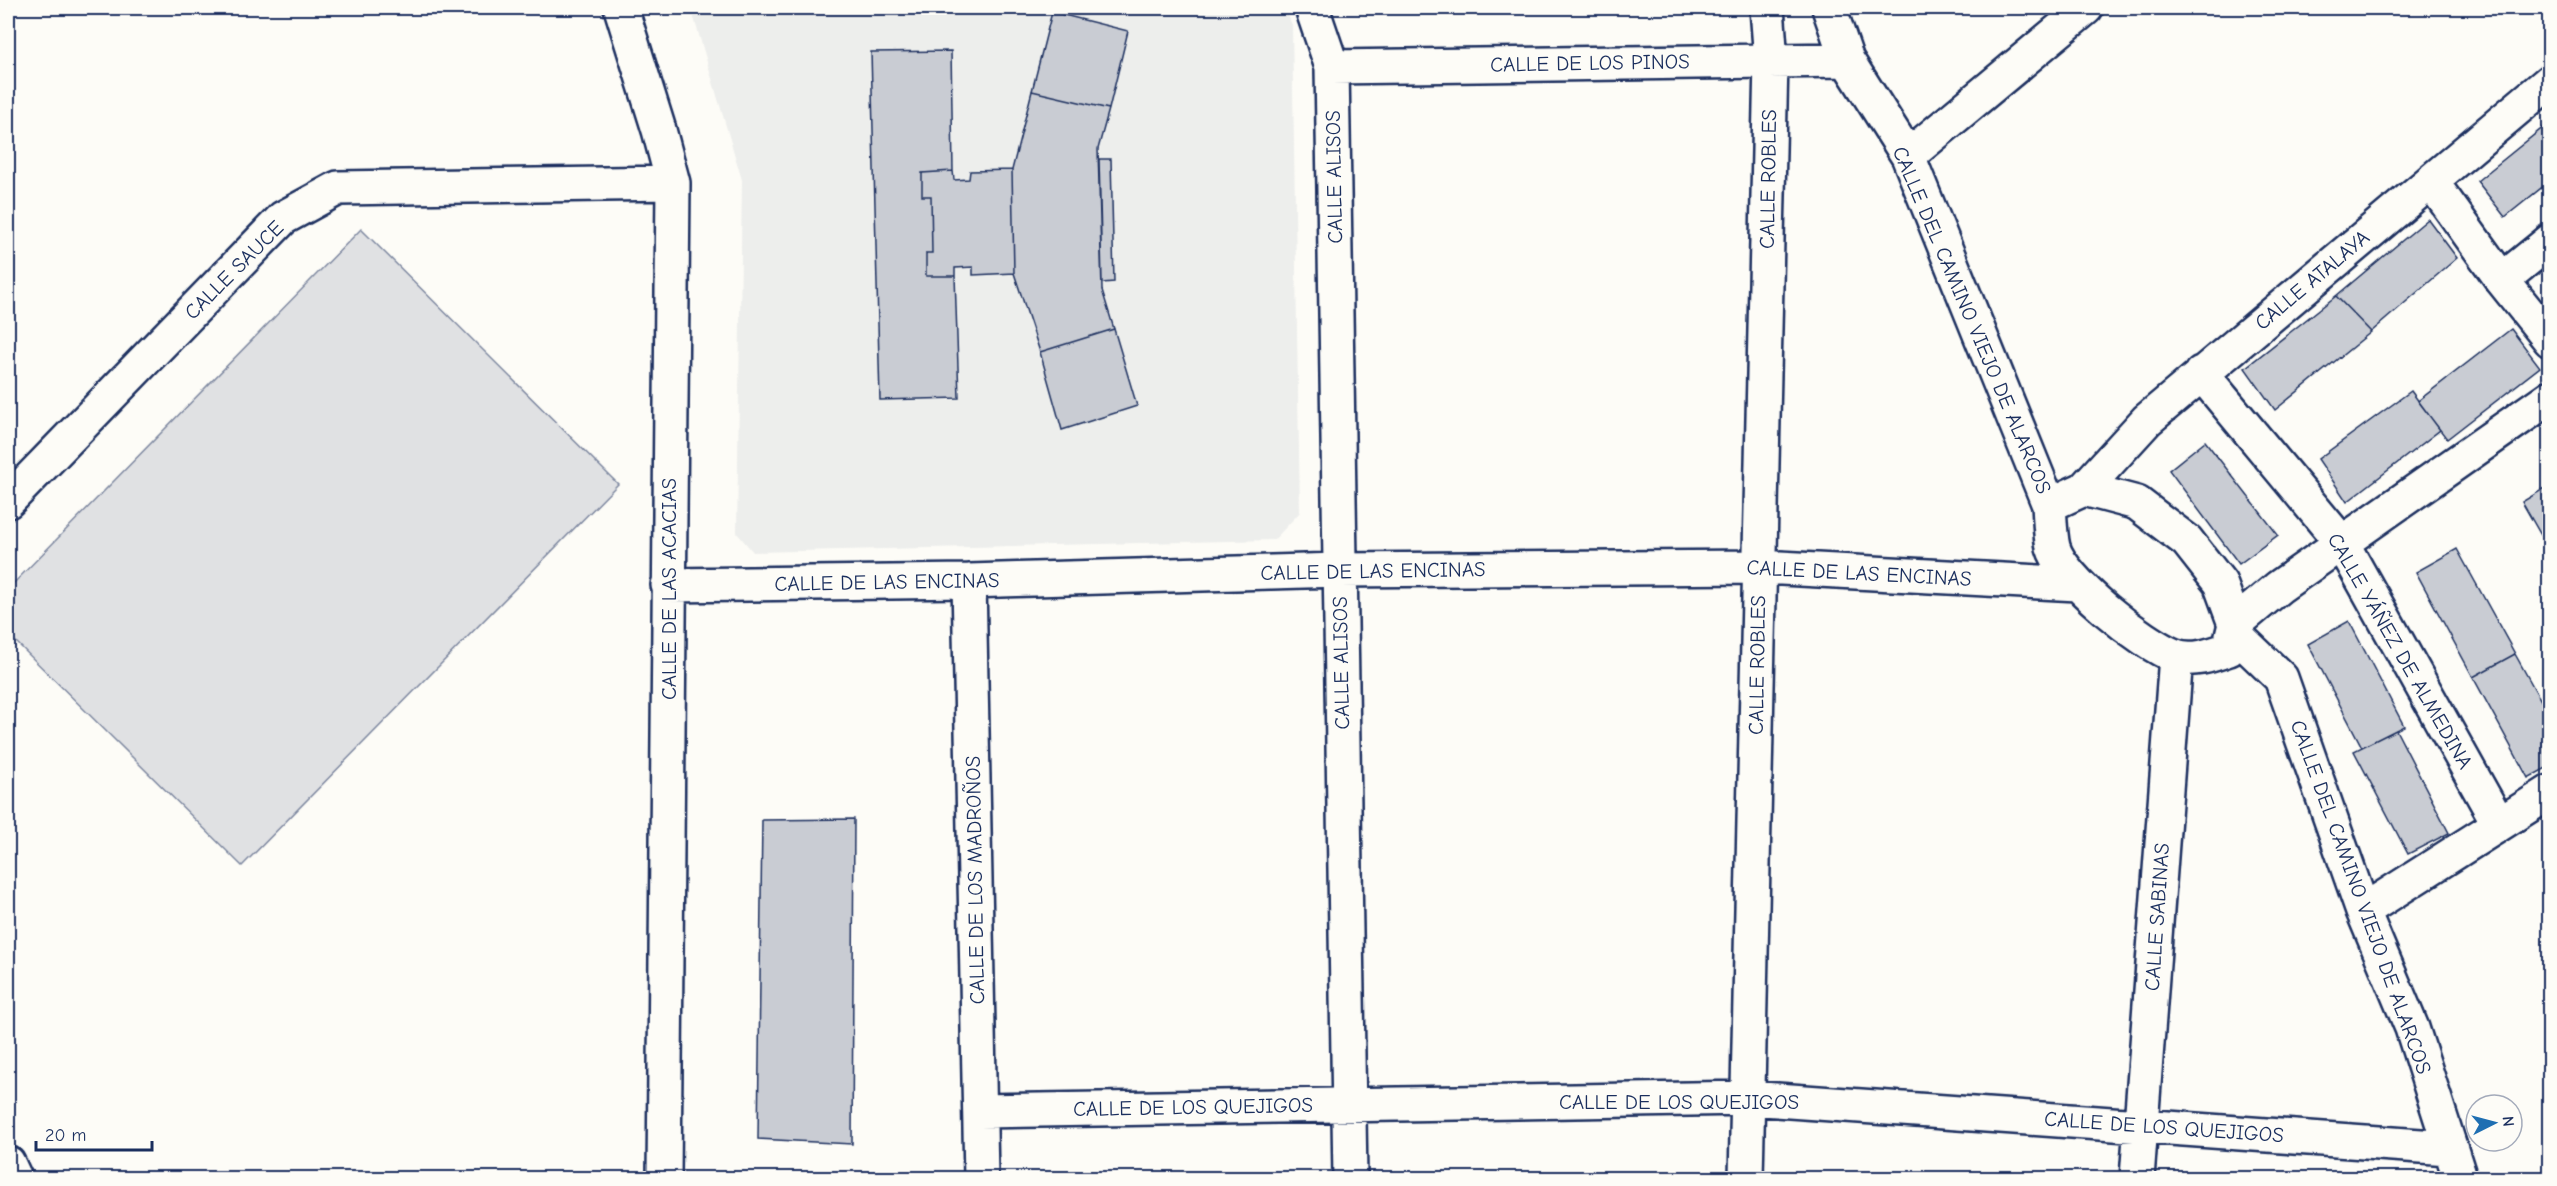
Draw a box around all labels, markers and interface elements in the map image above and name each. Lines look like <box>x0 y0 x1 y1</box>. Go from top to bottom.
street label: CALLE DE LOS PINOS <box>1490 49 1690 77</box>
street label: CALLE ROBLES <box>1755 109 1781 249</box>
street label: CALLE ALISOS <box>1321 110 1347 244</box>
street label: CALLE DEL CAMINO VIEJO DE ALARCOS <box>1888 143 2056 497</box>
street label: CALLE SAUCE <box>180 216 288 324</box>
street label: CALLE ATALAYA <box>2250 225 2374 335</box>
street label: CALLE DE LAS ACACIAS <box>657 478 681 700</box>
street label: CALLE YÁÑEZ DE ALMEDINA <box>2323 529 2477 773</box>
street label: CALLE DE LAS ENCINAS <box>1746 555 1972 591</box>
street label: CALLE DE LAS ENCINAS <box>1260 557 1486 585</box>
street label: CALLE DE LAS ENCINAS <box>774 568 1000 596</box>
street label: CALLE ROBLES <box>1744 595 1770 735</box>
street label: CALLE ALISOS <box>1328 596 1354 730</box>
street label: CALLE DEL CAMINO VIEJO DE ALARCOS <box>2286 717 2436 1077</box>
street label: CALLE DE LOS MADROÑOS <box>961 756 989 1004</box>
street label: CALLE SABINAS <box>2140 842 2174 992</box>
street label: CALLE DE LOS QUEJIGOS <box>1559 1090 1799 1114</box>
street label: CALLE DE LOS QUEJIGOS <box>1073 1093 1313 1121</box>
north arrow <box>2464 1093 2524 1153</box>
street label: CALLE DE LOS QUEJIGOS <box>2043 1107 2285 1147</box>
scale bar <box>36 1114 152 1152</box>
text: N <box>2498 1115 2517 1128</box>
text: 20 m <box>45 1125 86 1146</box>

